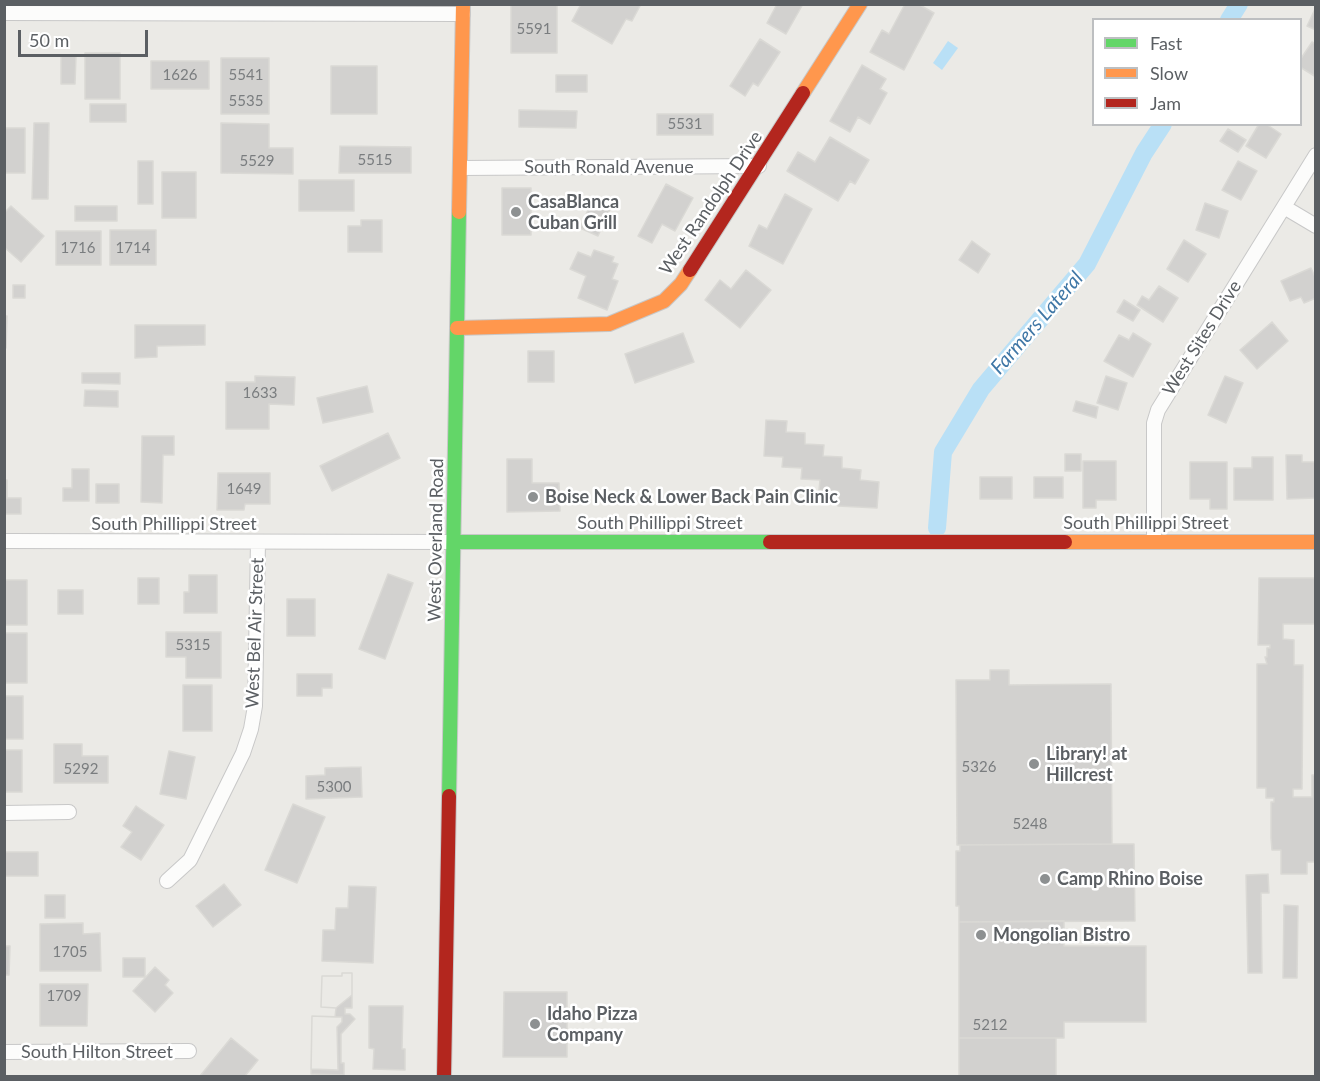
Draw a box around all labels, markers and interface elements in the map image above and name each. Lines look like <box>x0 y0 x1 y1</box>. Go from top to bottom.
scale bar <box>21 18 152 56</box>
legend <box>1092 18 1302 126</box>
house number: 5591 <box>517 20 551 38</box>
text: 50 m <box>29 29 69 51</box>
text: Fast <box>1150 32 1182 54</box>
text: Slow <box>1150 62 1188 84</box>
house number: 1626 <box>163 66 197 84</box>
house number: 5541 <box>229 66 263 84</box>
house number: 5535 <box>229 92 263 110</box>
text: Jam <box>1150 92 1181 114</box>
house number: 5531 <box>668 115 702 133</box>
street label: West Randolph Drive <box>655 127 767 279</box>
house number: 5515 <box>358 151 392 169</box>
house number: 5529 <box>240 152 274 170</box>
street label: South Ronald Avenue <box>524 156 694 178</box>
place label: CasaBlanca Cuban Grill <box>528 191 619 234</box>
marker: CasaBlanca Cuban Grill <box>509 205 523 219</box>
house number: 1716 <box>61 239 95 257</box>
house number: 1714 <box>116 239 150 257</box>
water label: Farmers Lateral <box>986 267 1088 379</box>
street label: West Sites Drive <box>1158 277 1246 399</box>
house number: 1633 <box>243 384 277 402</box>
street label: West Overland Road <box>424 458 448 622</box>
house number: 1649 <box>227 480 261 498</box>
place label: Boise Neck & Lower Back Pain Clinic <box>545 486 838 508</box>
marker: Boise Neck & Lower Back Pain Clinic <box>526 490 540 504</box>
street label: South Phillippi Street <box>577 512 743 534</box>
street label: South Phillippi Street <box>1063 512 1229 534</box>
street label: South Phillippi Street <box>91 513 257 535</box>
street label: West Bel Air Street <box>242 557 268 709</box>
house number: 5315 <box>176 636 210 654</box>
place label: Library! at Hillcrest <box>1046 743 1127 786</box>
marker: Library! at Hillcrest <box>1027 757 1041 771</box>
house number: 5326 <box>962 758 996 776</box>
house number: 5292 <box>64 760 98 778</box>
house number: 5300 <box>317 778 351 796</box>
house number: 5248 <box>1013 815 1047 833</box>
place label: Camp Rhino Boise <box>1057 868 1203 890</box>
marker: Camp Rhino Boise <box>1038 872 1052 886</box>
place label: Mongolian Bistro <box>993 924 1130 946</box>
marker: Mongolian Bistro <box>974 928 988 942</box>
house number: 1705 <box>53 943 87 961</box>
house number: 1709 <box>47 987 81 1005</box>
place label: Idaho Pizza Company <box>547 1003 638 1046</box>
house number: 5212 <box>973 1016 1007 1034</box>
marker: Idaho Pizza Company <box>528 1017 542 1031</box>
street label: South Hilton Street <box>21 1041 173 1063</box>

